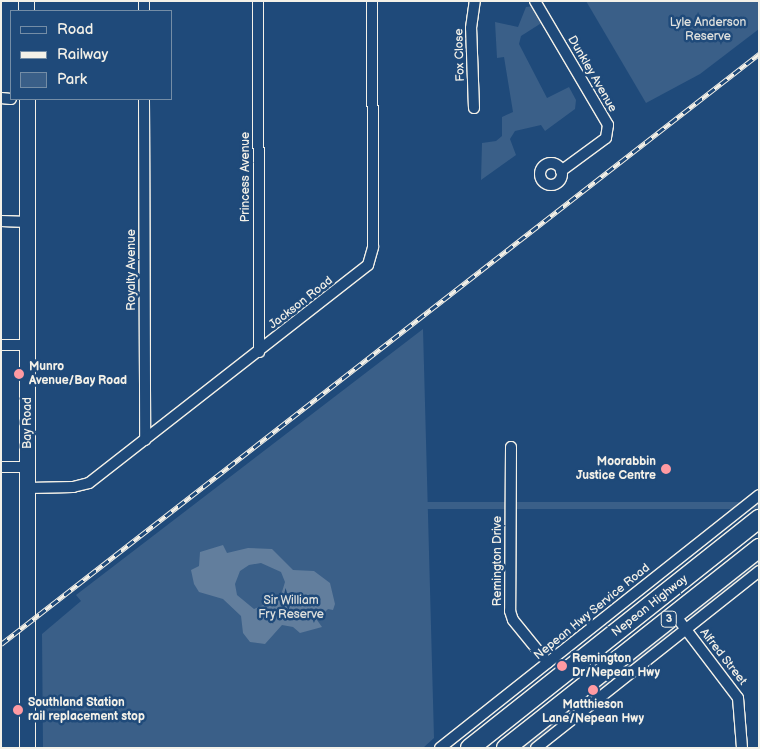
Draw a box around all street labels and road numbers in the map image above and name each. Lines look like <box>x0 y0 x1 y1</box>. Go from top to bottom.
street label: Fox Close <box>452 28 468 82</box>
street label: Dunkley Avenue <box>564 33 620 115</box>
street label: Princess Avenue <box>239 132 253 222</box>
street label: Royalty Avenue <box>125 229 139 311</box>
street label: Jackson Road <box>266 274 336 332</box>
street label: Bay Road <box>21 397 35 449</box>
street label: Remington Drive <box>491 516 505 606</box>
street label: Nepean Hwy Service Road <box>531 560 653 664</box>
street label: Nepean Highway <box>609 572 691 640</box>
road number: 3 <box>660 610 678 628</box>
street label: Alfred Street <box>696 626 750 688</box>

